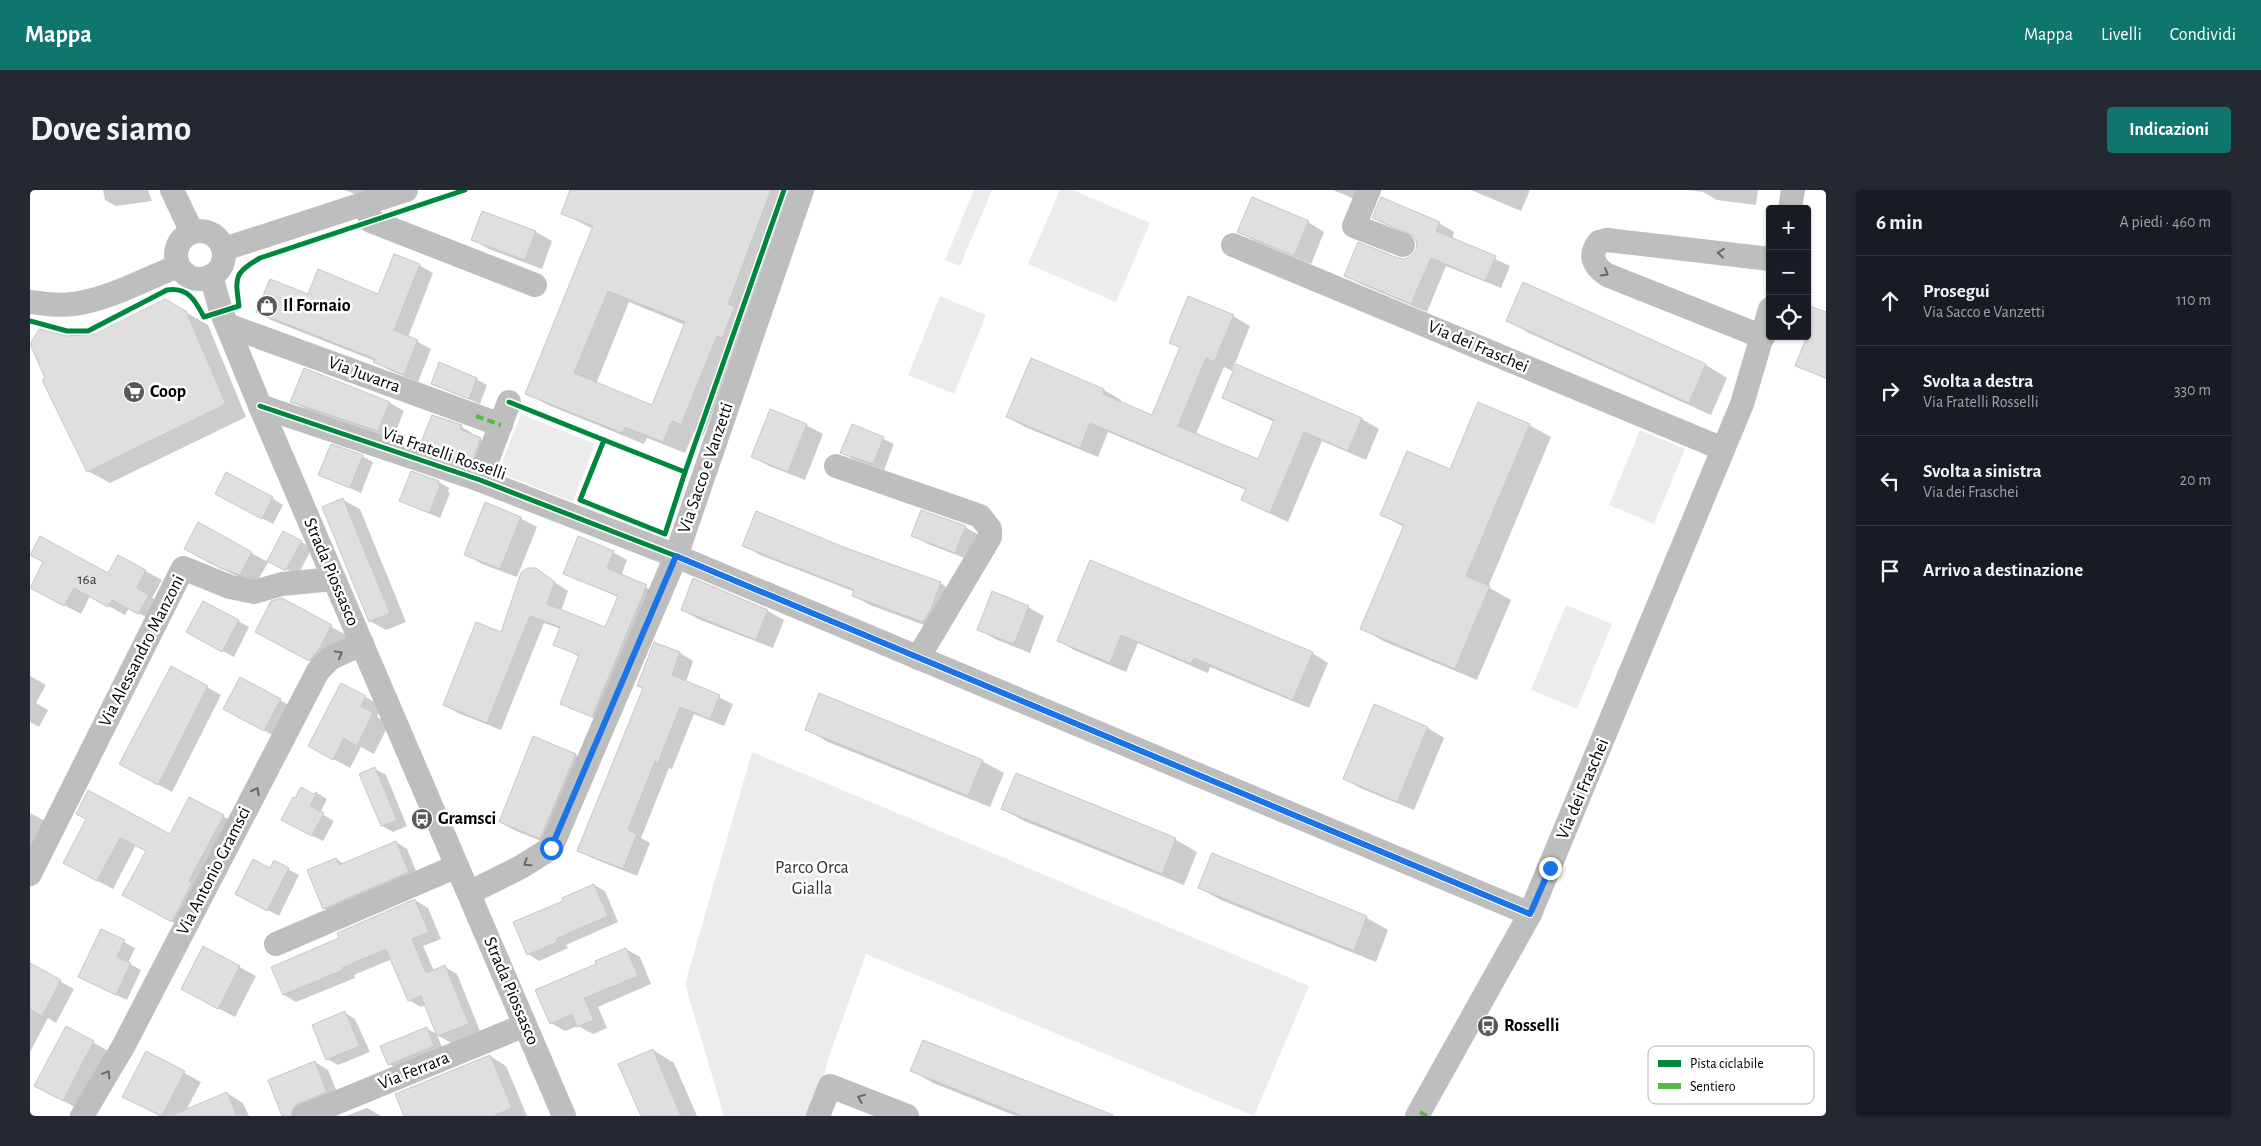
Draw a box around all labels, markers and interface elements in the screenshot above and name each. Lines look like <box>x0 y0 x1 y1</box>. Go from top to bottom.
text: Mappa <box>25 23 92 47</box>
text: Mappa <box>2024 26 2073 44</box>
text: Livelli <box>2101 26 2142 44</box>
text: Condividi <box>2170 26 2236 44</box>
button: Indicazioni <box>2107 107 2231 153</box>
text: Dove siamo <box>30 112 191 147</box>
map controls <box>1766 205 1811 340</box>
button: + <box>1766 205 1811 250</box>
text: 6 min <box>1876 212 1923 233</box>
text: A piedi · 460 m <box>2120 214 2211 230</box>
one-way arrow <box>1717 248 1725 259</box>
button: − <box>1766 250 1811 295</box>
one-way arrow <box>1600 267 1609 277</box>
text: Prosegui <box>1923 282 1990 301</box>
icon: ahead <box>1876 287 1904 315</box>
text: 110 m <box>2176 292 2211 308</box>
shop icon: Il Fornaio <box>255 294 279 318</box>
button: locate <box>1766 295 1811 340</box>
place label: Il Fornaio <box>283 297 351 315</box>
text: Via Sacco e Vanzetti <box>1923 304 2045 320</box>
street label: Via dei Fraschei <box>1425 318 1531 376</box>
street label: Via Juvarra <box>326 354 402 396</box>
text: Svolta a destra <box>1923 372 2033 391</box>
icon: right <box>1876 377 1904 405</box>
supermarket icon: Coop <box>122 380 146 404</box>
text: 330 m <box>2174 382 2211 398</box>
place label: Coop <box>150 383 186 401</box>
text: Via Fratelli Rosselli <box>1923 394 2039 410</box>
street label: Via Sacco e Vanzetti <box>675 400 737 536</box>
street label: Via Fratelli Rosselli <box>380 424 508 484</box>
text: Svolta a sinistra <box>1923 462 2042 481</box>
icon: left <box>1876 467 1904 495</box>
text: 20 m <box>2180 472 2211 488</box>
text: Via dei Fraschei <box>1923 484 2019 500</box>
street label: Strada Piossasco <box>300 515 362 629</box>
icon: arrive <box>1876 557 1904 585</box>
text: Arrivo a destinazione <box>1923 561 2083 580</box>
house number: 16a <box>77 572 97 587</box>
street label: Via Alessandro Manzoni <box>96 572 188 730</box>
one-way arrow <box>334 650 343 660</box>
street label: Via dei Fraschei <box>1554 736 1612 842</box>
one-way arrow <box>250 787 260 796</box>
street label: Via Antonio Gramsci <box>174 804 254 938</box>
bus stop icon: Gramsci <box>410 807 434 831</box>
place label: Gramsci <box>438 810 496 828</box>
route start <box>540 837 563 860</box>
one-way arrow <box>523 857 532 867</box>
route end <box>1539 857 1562 880</box>
park label: Parco Orca Gialla <box>775 859 849 898</box>
street label: Strada Piossasco <box>480 934 542 1048</box>
bus stop icon: Rosselli <box>1476 1014 1500 1038</box>
place label: Rosselli <box>1504 1017 1559 1035</box>
legend <box>1648 1046 1814 1104</box>
street label: Via Ferrara <box>376 1049 452 1093</box>
text: Pista ciclabile <box>1690 1057 1764 1071</box>
one-way arrow <box>101 1071 111 1080</box>
text: Sentiero <box>1690 1080 1736 1094</box>
one-way arrow <box>857 1094 866 1104</box>

